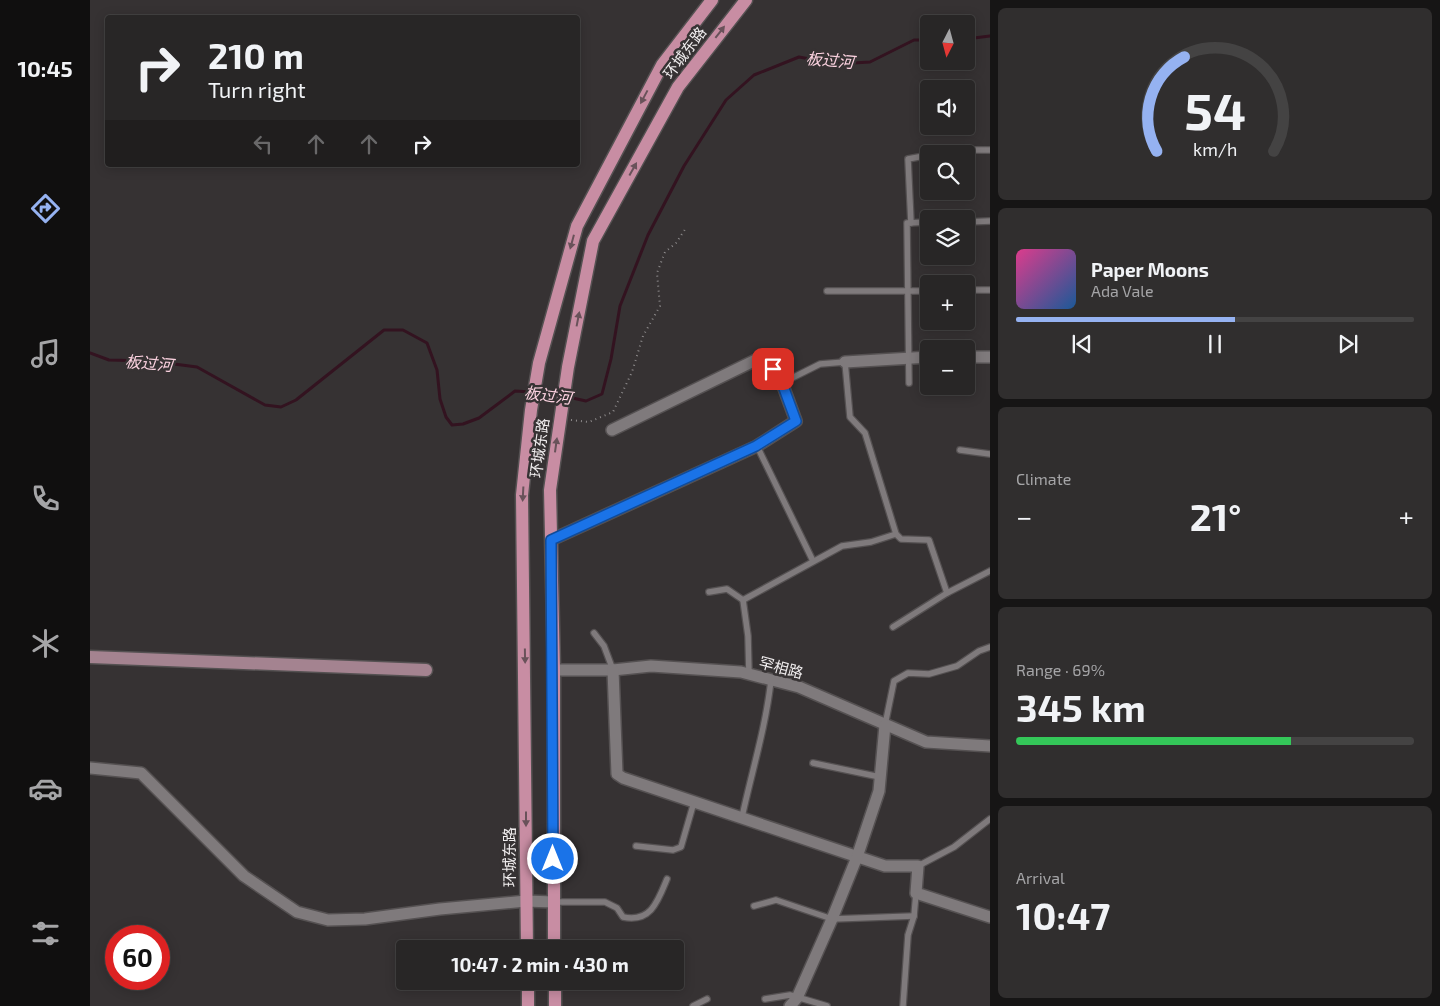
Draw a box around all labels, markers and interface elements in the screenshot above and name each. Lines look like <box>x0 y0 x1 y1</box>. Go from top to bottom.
north arrow <box>920 15 975 70</box>
map controls <box>920 15 975 395</box>
street label: 环城东路 <box>659 23 709 82</box>
one-way arrow <box>715 26 726 39</box>
text: 210 m <box>208 34 304 76</box>
icon: right <box>125 35 190 100</box>
water label: 板过河 <box>805 48 858 71</box>
text: 10:45 <box>17 55 73 81</box>
text: Turn right <box>208 76 306 102</box>
text: 54 <box>1184 78 1246 140</box>
button: sound <box>920 80 975 135</box>
one-way arrow <box>640 91 649 104</box>
icon: left <box>249 130 277 158</box>
icon: ahead <box>302 130 330 158</box>
icon: ahead <box>355 130 383 158</box>
icon: right <box>408 130 436 158</box>
text: km/h <box>1193 138 1237 160</box>
button: search <box>920 145 975 200</box>
one-way arrow <box>629 161 637 176</box>
icon: directions <box>28 191 63 226</box>
button: layers <box>920 210 975 265</box>
one-way arrow <box>568 235 576 250</box>
text: Paper Moons <box>1091 258 1209 281</box>
button: + <box>920 275 975 330</box>
text: Ada Vale <box>1091 281 1154 300</box>
one-way arrow <box>574 311 582 327</box>
icon: previous <box>1068 330 1096 358</box>
icon: pause <box>1201 330 1229 358</box>
icon: next <box>1334 330 1362 358</box>
icon: music <box>28 336 63 371</box>
button: − <box>920 340 975 395</box>
pin <box>752 348 794 390</box>
water label: 板过河 <box>124 351 177 374</box>
icon: arrive <box>759 355 787 383</box>
water label: 板过河 <box>523 382 576 407</box>
street label: 环城东路 <box>526 417 552 479</box>
one-way arrow <box>553 437 561 453</box>
text: Climate <box>1016 469 1071 488</box>
icon: phone <box>28 481 63 516</box>
one-way arrow <box>518 486 526 502</box>
text: 21° <box>1190 493 1241 539</box>
text: − <box>1016 499 1032 533</box>
text: + <box>1399 499 1414 533</box>
icon: climate <box>28 626 63 661</box>
one-way arrow <box>521 649 529 665</box>
street label: 罕相路 <box>757 653 805 682</box>
text: Range · 69% <box>1016 660 1105 679</box>
text: 345 km <box>1016 684 1146 730</box>
icon: car <box>28 771 63 806</box>
one-way arrow <box>522 811 530 827</box>
street label: 环城东路 <box>500 827 518 887</box>
position arrow <box>526 832 578 884</box>
text: Arrival <box>1016 868 1065 887</box>
text: 10:47 <box>1016 892 1110 938</box>
icon: filters <box>28 916 63 951</box>
speed limit sign: 60 <box>105 925 170 990</box>
text: 10:47 · 2 min · 430 m <box>451 953 629 976</box>

